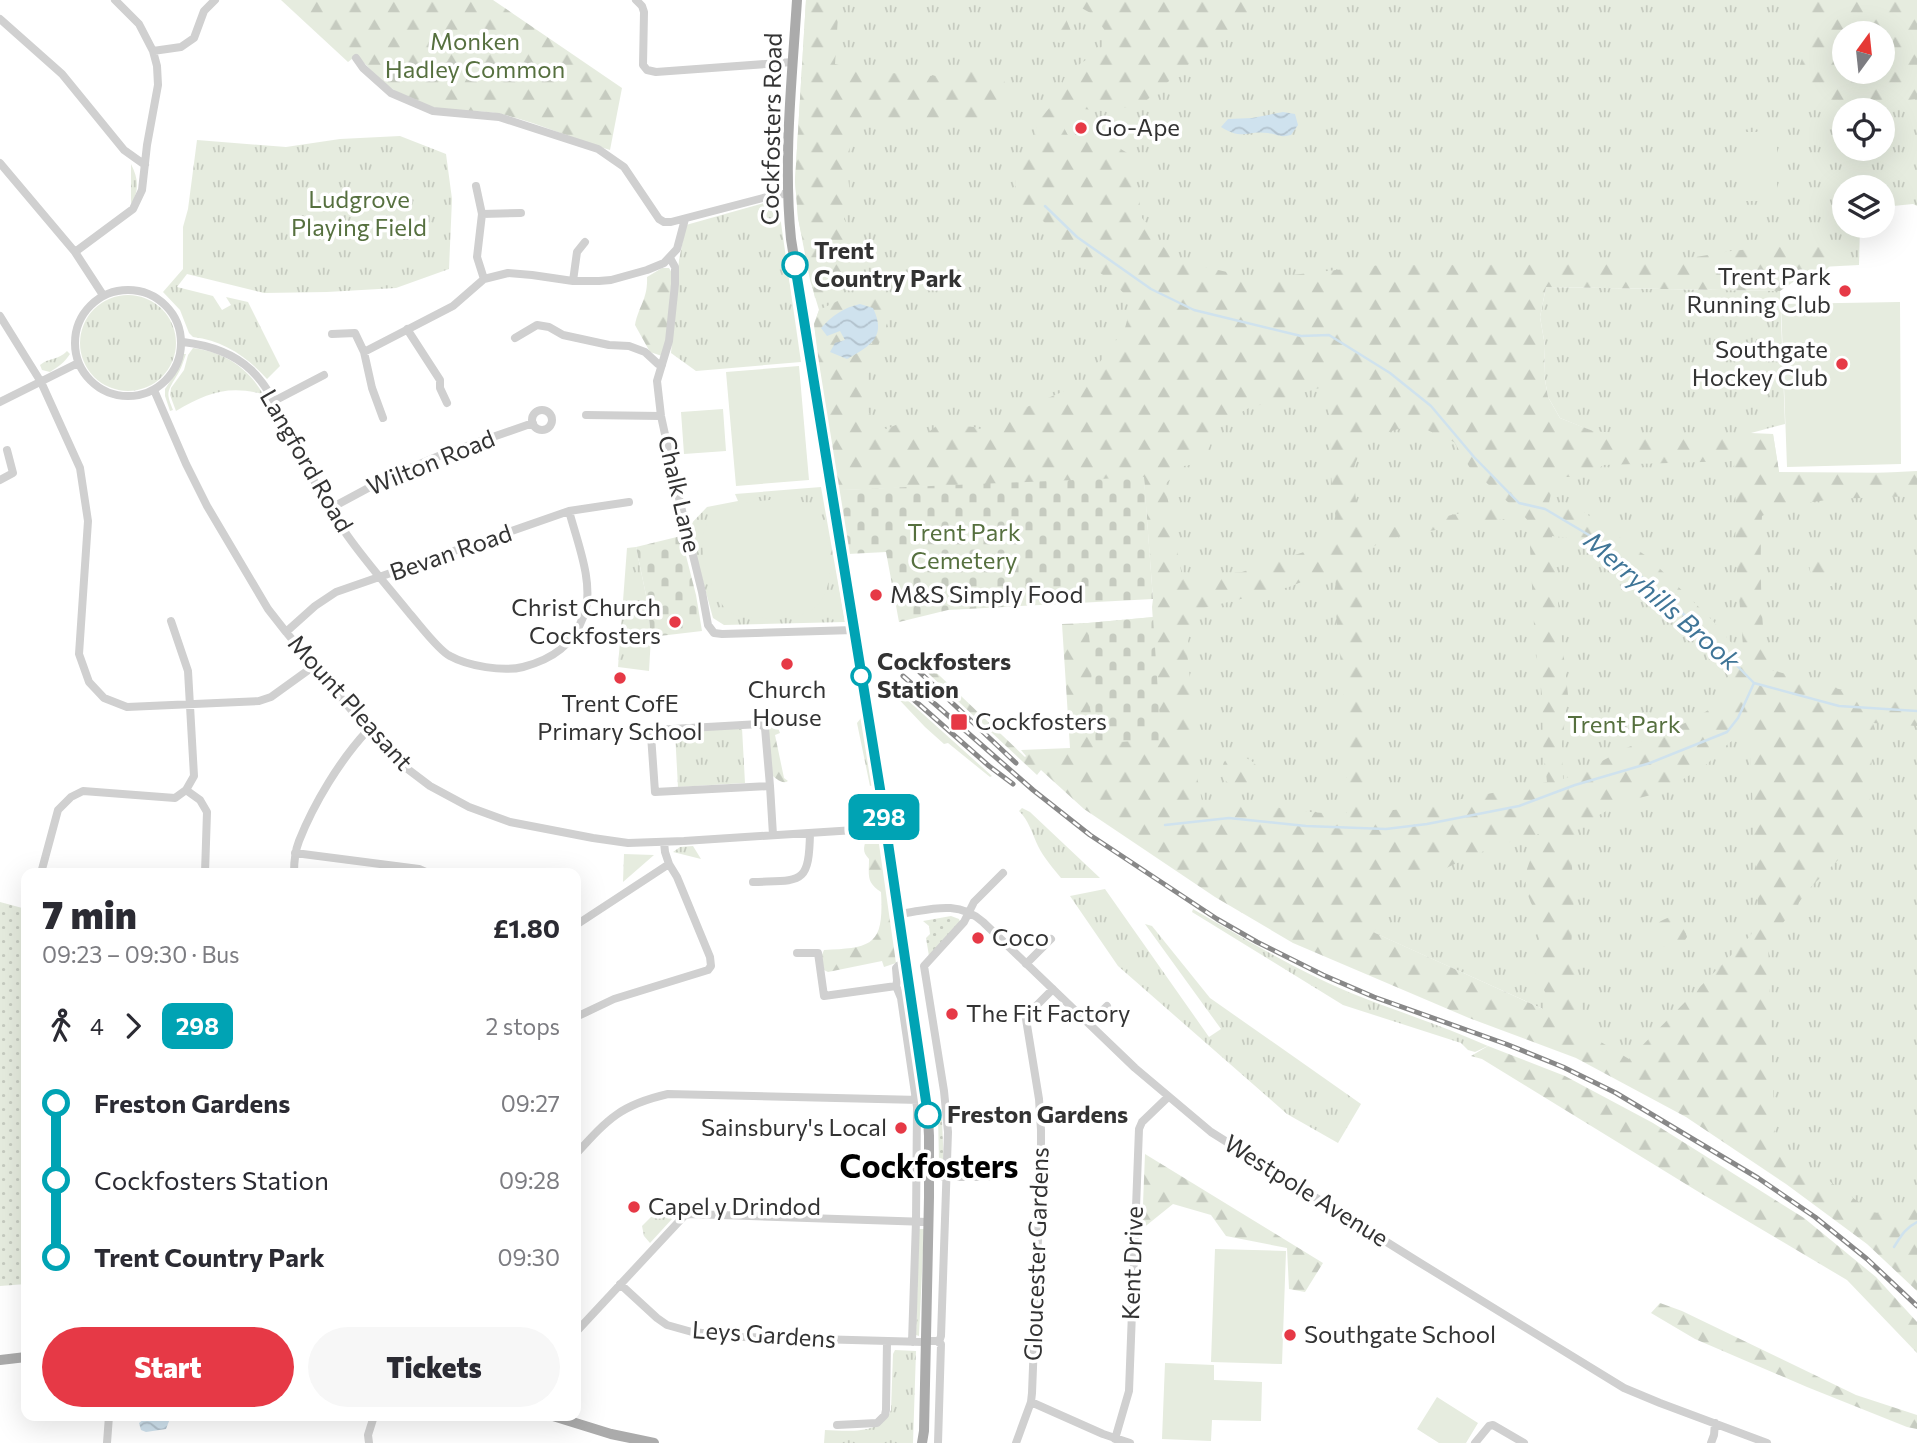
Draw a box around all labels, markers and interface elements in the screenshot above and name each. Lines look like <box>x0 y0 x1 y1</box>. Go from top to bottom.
north arrow <box>1832 21 1895 84</box>
map controls <box>1832 21 1895 238</box>
park label: Monken Hadley Common <box>385 26 565 83</box>
street label: Cockfosters Road <box>754 32 787 226</box>
button: locate <box>1832 98 1895 161</box>
place label: Go-Ape <box>1095 112 1180 141</box>
marker: Go-Ape <box>1073 120 1089 136</box>
button: layers <box>1832 175 1895 238</box>
park label: Ludgrove Playing Field <box>291 184 427 241</box>
place label: Trent Country Park <box>814 235 962 292</box>
marker: Trent Country Park <box>782 252 808 278</box>
place label: Trent Park Running Club <box>1686 261 1831 318</box>
marker: Trent Park Running Club <box>1837 283 1853 299</box>
place label: Southgate Hockey Club <box>1692 334 1828 391</box>
marker: Southgate Hockey Club <box>1834 356 1850 372</box>
street label: Langford Road <box>255 384 360 537</box>
street label: Wilton Road <box>362 423 499 500</box>
street label: Chalk Lane <box>653 432 708 555</box>
street label: Bevan Road <box>386 517 515 586</box>
park label: Trent Park Cemetery <box>907 517 1021 574</box>
water label: Merryhills Brook <box>1579 524 1748 677</box>
place label: M&S Simply Food <box>890 579 1083 608</box>
marker: M&S Simply Food <box>868 587 884 603</box>
place label: Christ Church Cockfosters <box>511 592 661 649</box>
marker: Christ Church Cockfosters <box>667 614 683 630</box>
street label: Mount Pleasant <box>283 628 420 776</box>
place label: Cockfosters Station <box>877 646 1011 703</box>
marker: Church House <box>779 656 795 672</box>
marker: Cockfosters Station <box>851 666 871 686</box>
marker: Trent CofE Primary School <box>612 670 628 686</box>
place label: Church House <box>748 674 826 731</box>
place label: Trent CofE Primary School <box>537 688 703 745</box>
place label: Cockfosters <box>975 706 1107 735</box>
park label: Trent Park <box>1567 709 1681 738</box>
marker: Cockfosters <box>949 712 969 732</box>
line badge: 298 <box>844 794 924 840</box>
text: 298 <box>862 802 906 831</box>
text: 7 min <box>42 890 137 937</box>
text: £1.80 <box>493 912 560 943</box>
place label: Coco <box>992 922 1049 951</box>
marker: Coco <box>970 930 986 946</box>
text: 09:23 – 09:30 · Bus <box>42 940 240 968</box>
place label: The Fit Factory <box>966 998 1130 1027</box>
marker: The Fit Factory <box>944 1006 960 1022</box>
icon: walk <box>42 1007 80 1045</box>
icon: forward <box>114 1007 152 1045</box>
text: 298 <box>176 1011 219 1040</box>
text: 4 <box>90 1012 104 1040</box>
text: 2 stops <box>486 1012 560 1040</box>
text: Freston Gardens <box>94 1087 290 1118</box>
text: 09:27 <box>501 1089 560 1117</box>
place label: Freston Gardens <box>947 1099 1128 1128</box>
marker: Freston Gardens <box>915 1102 941 1128</box>
place label: Sainsbury's Local <box>701 1112 887 1141</box>
marker: Sainsbury's Local <box>893 1120 909 1136</box>
street label: Westpole Avenue <box>1219 1128 1394 1252</box>
district label: Cockfosters <box>840 1145 1018 1185</box>
street label: Gloucester Gardens <box>1017 1147 1054 1361</box>
text: Cockfosters Station <box>94 1164 329 1195</box>
text: 09:28 <box>499 1166 560 1194</box>
place label: Capel y Drindod <box>648 1191 821 1220</box>
marker: Capel y Drindod <box>626 1199 642 1215</box>
street label: Kent Drive <box>1115 1205 1148 1320</box>
text: Trent Country Park <box>94 1241 325 1272</box>
text: 09:30 <box>497 1243 560 1271</box>
street label: Leys Gardens <box>691 1314 837 1353</box>
place label: Southgate School <box>1304 1319 1496 1348</box>
button: Start <box>42 1327 294 1407</box>
button: Tickets <box>308 1327 560 1407</box>
marker: Southgate School <box>1282 1327 1298 1343</box>

